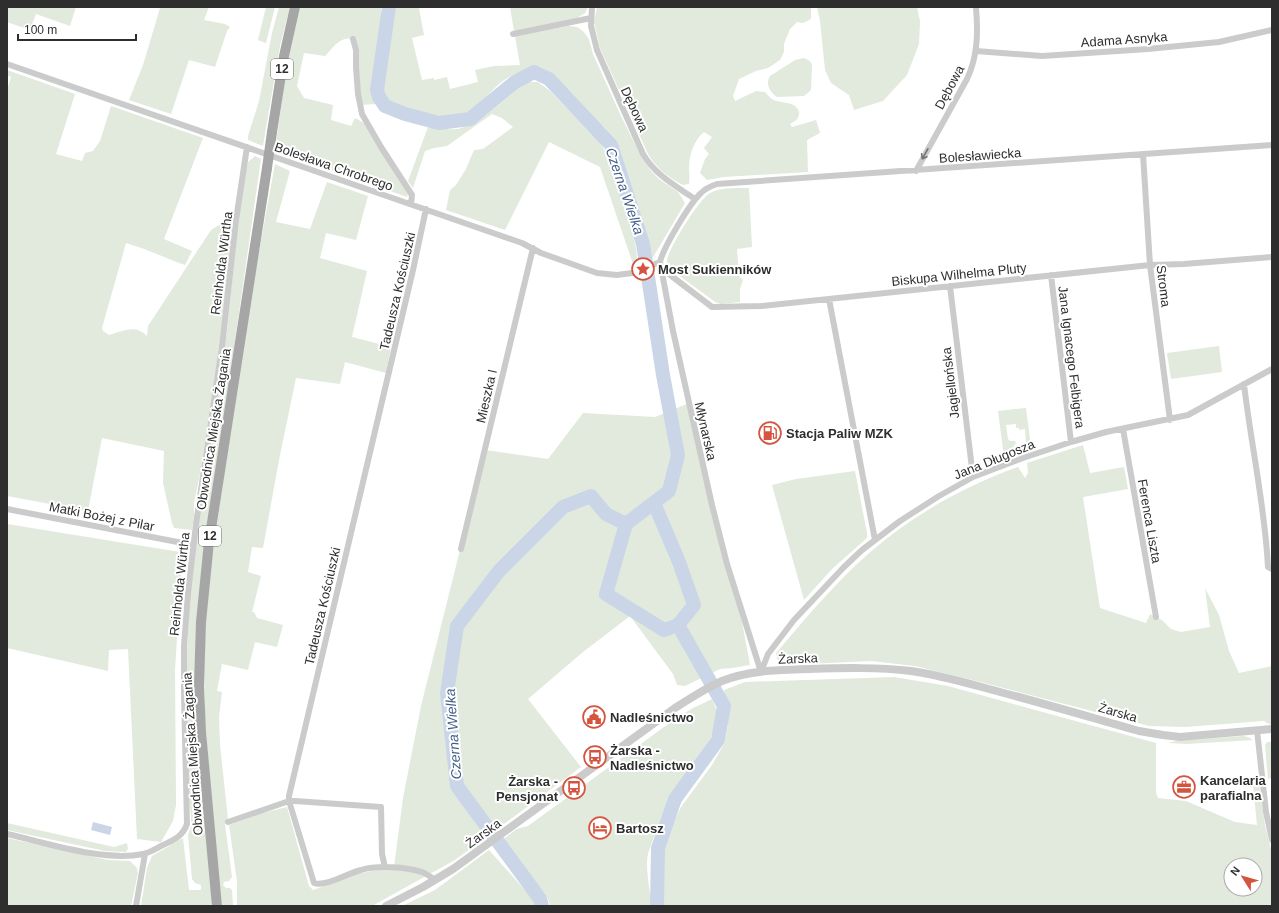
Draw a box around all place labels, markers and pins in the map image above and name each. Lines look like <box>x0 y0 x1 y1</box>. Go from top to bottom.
place icon: Most Sukienników <box>630 256 656 282</box>
place label: Most Sukienników <box>658 262 772 277</box>
fuel station icon: Stacja Paliw MZK <box>757 420 783 446</box>
place label: Stacja Paliw MZK <box>786 426 894 441</box>
public building icon: Nadleśnictwo <box>581 704 607 730</box>
place label: Nadleśnictwo <box>610 710 694 725</box>
place label: Żarska - Nadleśnictwo <box>610 743 694 773</box>
bus stop icon: Żarska - Nadleśnictwo <box>582 744 608 770</box>
place label: Kancelaria parafialna <box>1200 773 1267 803</box>
place label: Żarska - Pensjonat <box>496 774 559 804</box>
office icon: Kancelaria parafialna <box>1171 774 1197 800</box>
bus stop icon: Żarska - Pensjonat <box>561 775 587 801</box>
hotel icon: Bartosz <box>587 815 613 841</box>
place label: Bartosz <box>616 821 664 836</box>

